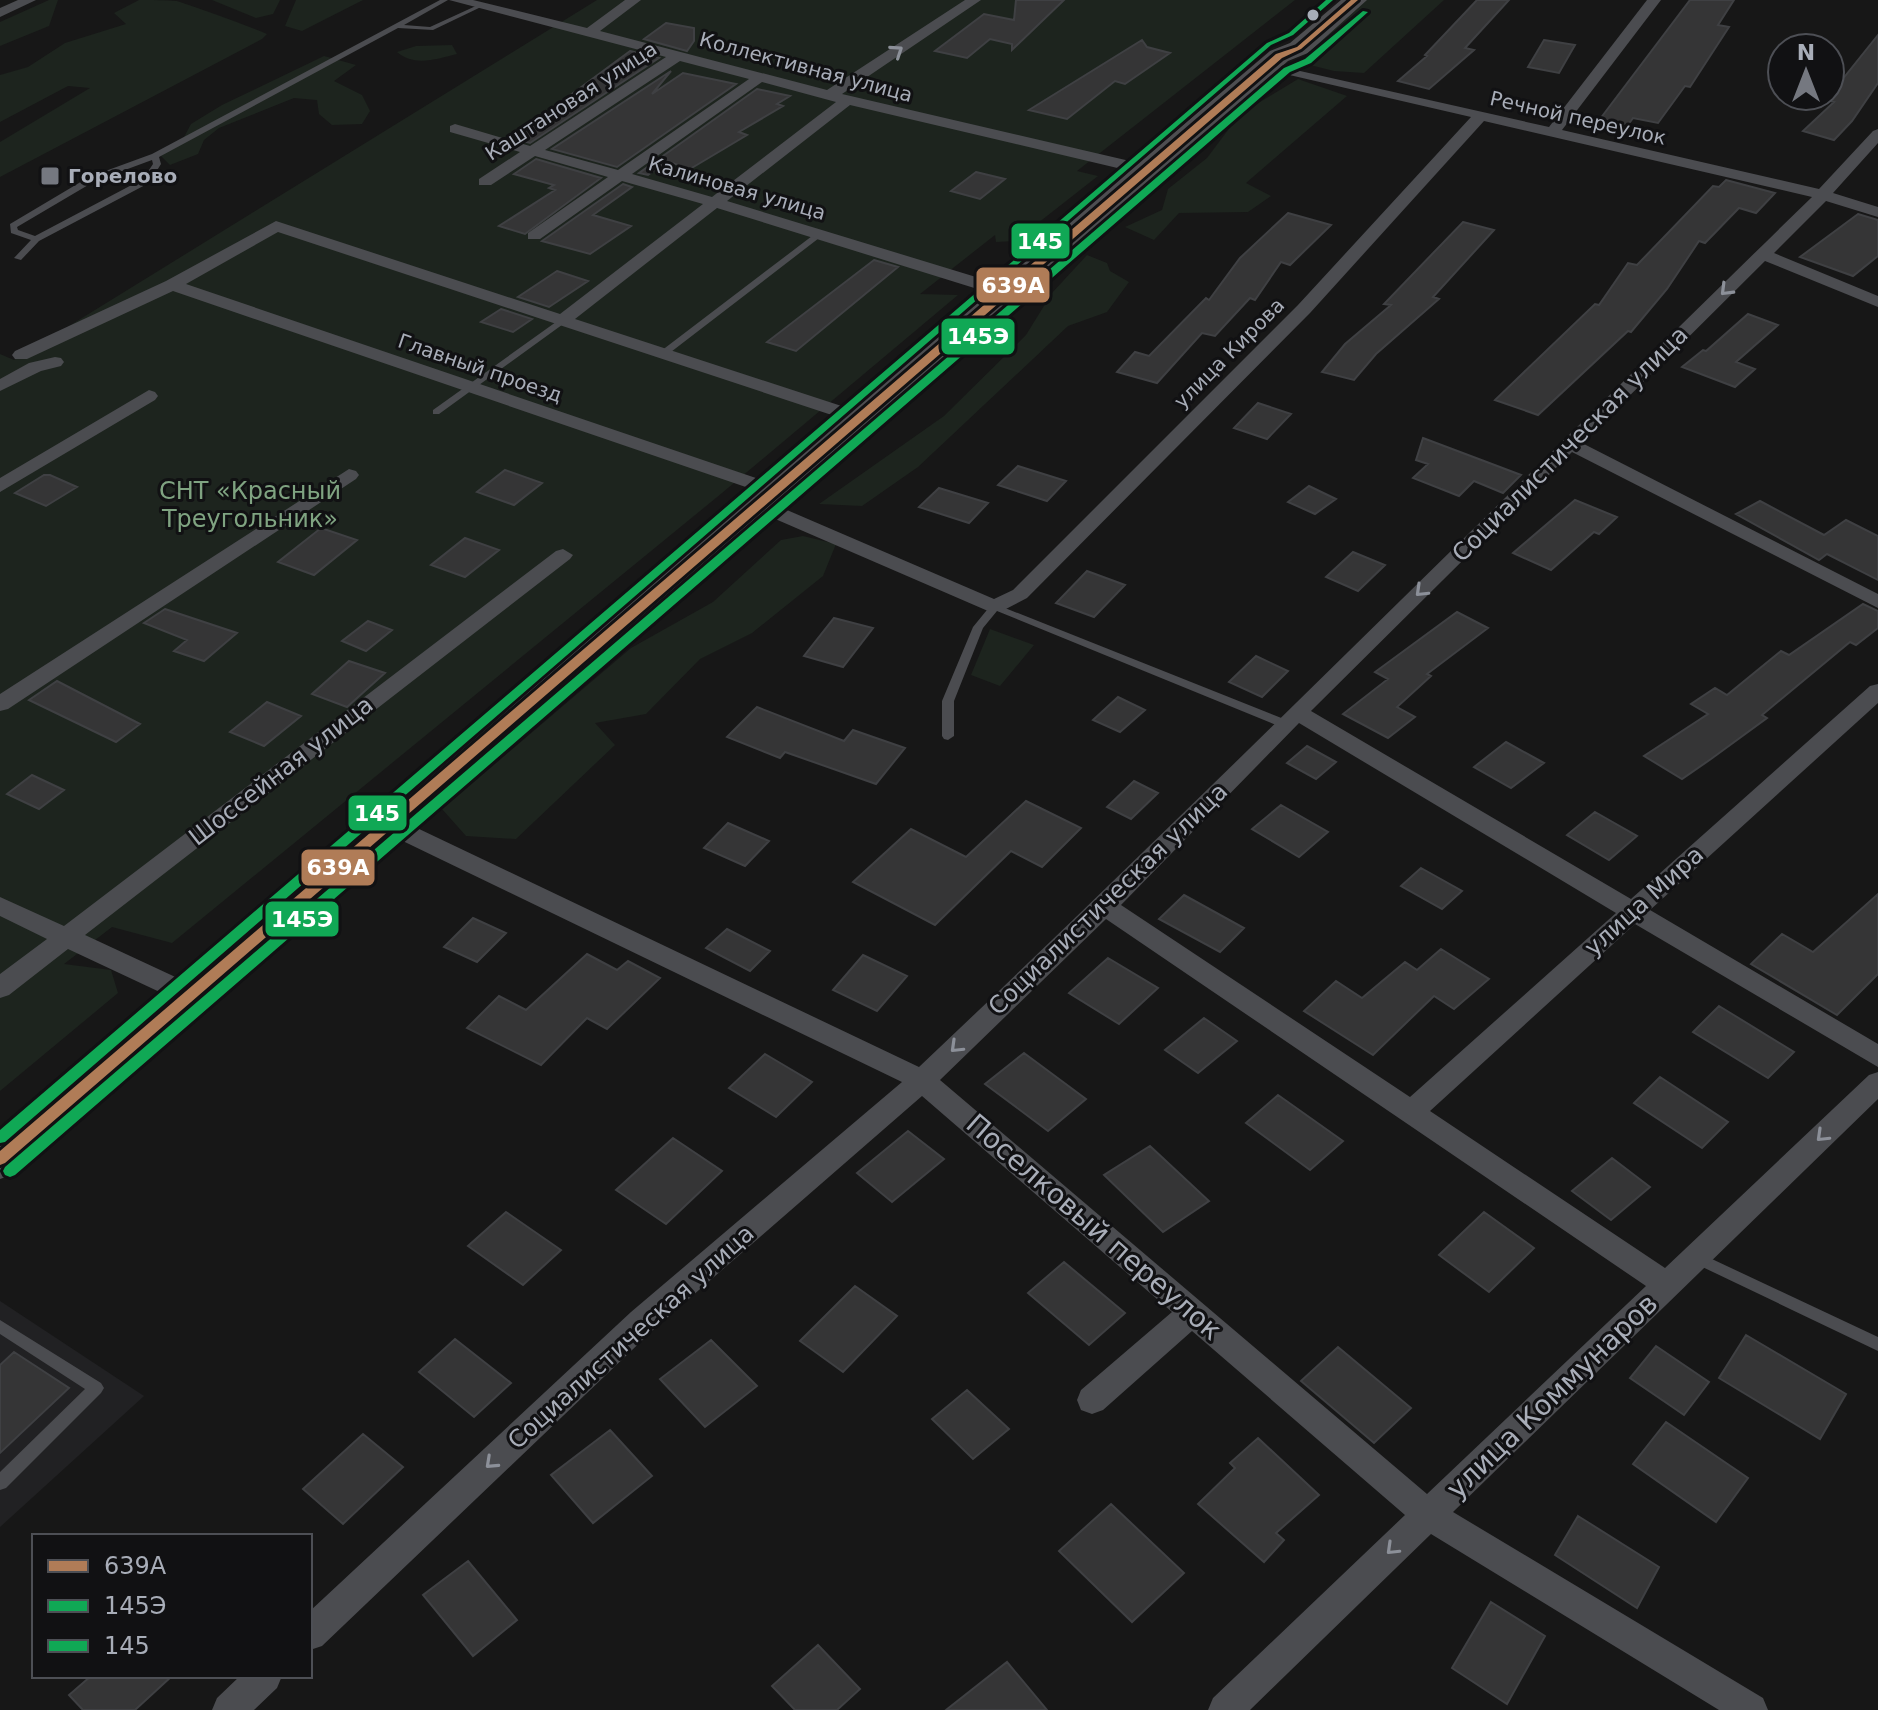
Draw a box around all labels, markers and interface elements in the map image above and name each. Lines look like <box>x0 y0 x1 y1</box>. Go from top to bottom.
unlabelled marker <box>1305 7 1321 23</box>
street label: Коллективная улица <box>697 27 915 107</box>
north arrow <box>1766 32 1846 112</box>
street label: Каштановая улица <box>481 36 661 166</box>
text: N <box>1797 40 1815 65</box>
one-way arrow <box>888 46 903 61</box>
street label: Речной переулок <box>1488 86 1668 150</box>
street label: Калиновая улица <box>646 151 828 225</box>
place label: Горелово <box>68 164 177 188</box>
marker: Горелово <box>39 165 61 187</box>
line badge: 145 <box>1010 222 1071 260</box>
text: 145 <box>1017 229 1063 254</box>
line badge: 639А <box>975 266 1051 304</box>
text: 639А <box>982 273 1044 298</box>
one-way arrow <box>1721 281 1735 296</box>
street label: улица Кирова <box>1169 293 1289 413</box>
line badge: 145Э <box>940 317 1016 356</box>
street label: Социалистическая улица <box>1446 320 1694 568</box>
text: 145Э <box>947 324 1009 349</box>
street label: Главный проезд <box>395 329 565 407</box>
park label: СНТ «Красный Треугольник» <box>159 477 341 533</box>
one-way arrow <box>1416 581 1430 596</box>
street label: Шоссейная улица <box>183 690 379 852</box>
street label: Социалистическая улица <box>983 777 1233 1021</box>
line badge: 145 <box>347 794 408 832</box>
text: 145 <box>354 801 400 826</box>
street label: улица Мира <box>1579 840 1709 962</box>
line badge: 639А <box>300 848 376 887</box>
text: 639А <box>307 855 369 880</box>
line badge: 145Э <box>264 900 340 938</box>
text: 145Э <box>271 907 333 932</box>
one-way arrow <box>951 1038 965 1052</box>
street label: Поселковый переулок <box>960 1107 1228 1347</box>
one-way arrow <box>1817 1127 1831 1142</box>
street label: Социалистическая улица <box>502 1219 760 1455</box>
street label: улица Коммунаров <box>1440 1287 1664 1505</box>
one-way arrow <box>486 1454 500 1469</box>
legend <box>32 1534 312 1678</box>
one-way arrow <box>1387 1540 1401 1555</box>
text: 639А <box>104 1552 167 1580</box>
text: 145Э <box>104 1592 167 1620</box>
text: 145 <box>104 1632 150 1660</box>

